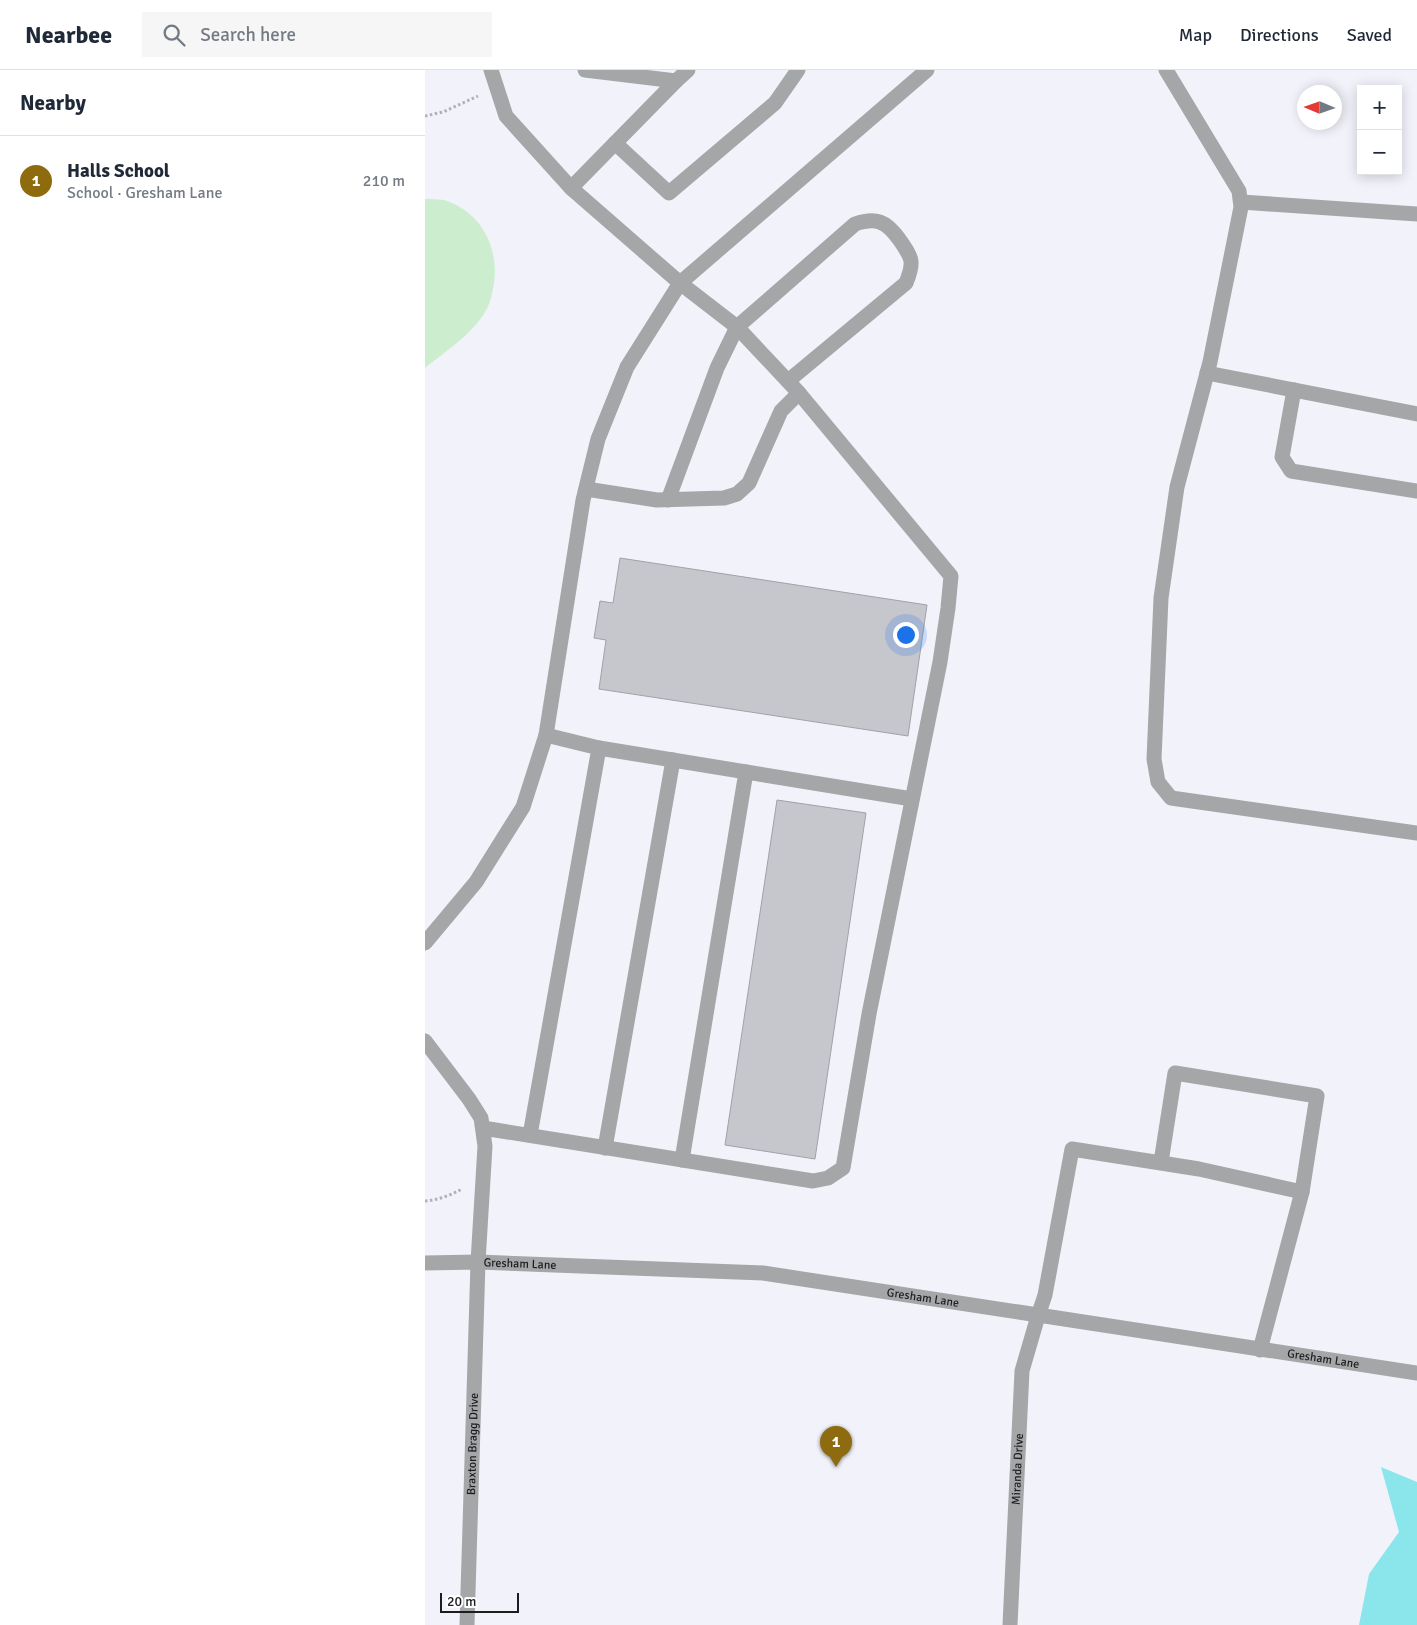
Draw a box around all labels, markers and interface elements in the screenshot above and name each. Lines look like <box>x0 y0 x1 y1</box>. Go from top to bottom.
search box <box>142 12 492 57</box>
text: Nearbee <box>25 20 112 50</box>
icon: search <box>160 21 188 49</box>
text: Search here <box>200 23 296 47</box>
text: Map <box>1179 24 1212 46</box>
text: Directions <box>1240 24 1319 46</box>
text: Saved <box>1347 24 1392 46</box>
north arrow <box>1297 85 1342 130</box>
map controls <box>1357 85 1402 175</box>
button: + <box>1357 85 1402 130</box>
text: Nearby <box>20 90 86 116</box>
button: − <box>1357 130 1402 175</box>
text: Halls School <box>67 159 170 183</box>
text: 1 <box>32 171 40 191</box>
text: 210 m <box>363 171 405 191</box>
text: School · Gresham Lane <box>67 183 222 203</box>
your location <box>893 622 919 648</box>
street label: Gresham Lane <box>483 1255 557 1273</box>
street label: Gresham Lane <box>886 1285 960 1310</box>
street label: Gresham Lane <box>1286 1346 1360 1372</box>
street label: Braxton Bragg Drive <box>463 1393 482 1495</box>
pin: 1 <box>820 1426 852 1467</box>
street label: Miranda Drive <box>1008 1433 1027 1505</box>
scale bar <box>440 1590 519 1613</box>
text: 20 m <box>447 1593 476 1610</box>

